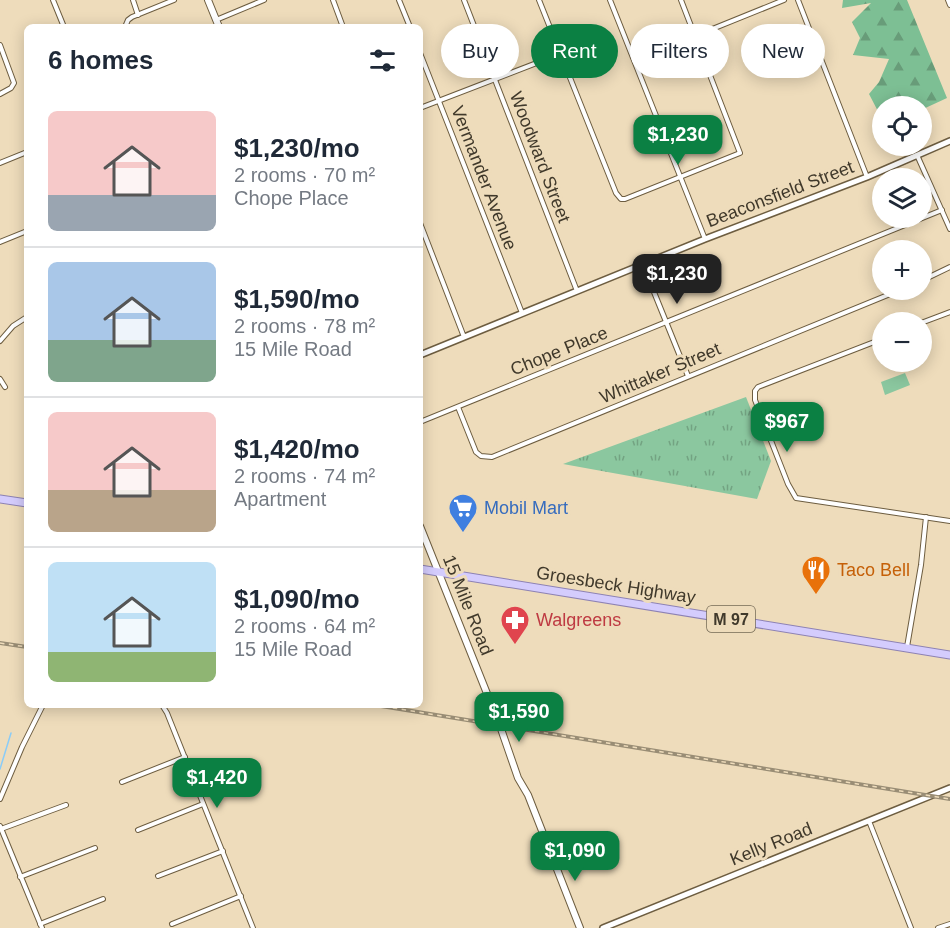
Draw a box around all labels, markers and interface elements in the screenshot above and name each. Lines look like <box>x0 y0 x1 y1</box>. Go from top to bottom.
chip: Buy <box>441 24 519 78</box>
chip: Rent <box>531 24 618 78</box>
chip: Filters <box>630 24 729 78</box>
chip: New <box>741 24 825 78</box>
icon: filters <box>366 44 399 77</box>
text: 6 homes <box>48 45 154 75</box>
street label: Woodward Street <box>506 89 574 225</box>
map controls <box>872 96 932 372</box>
button: locate <box>872 96 932 156</box>
street label: Vermander Avenue <box>447 103 521 253</box>
pin: $1,230 <box>629 115 727 166</box>
text: $1,230 <box>647 123 709 145</box>
text: $1,230/mo <box>234 133 360 163</box>
icon: home <box>96 135 168 207</box>
street label: Beaconsfield Street <box>704 157 856 231</box>
text: 2 rooms · 70 m² <box>234 164 375 186</box>
button: layers <box>872 168 932 228</box>
text: Chope Place <box>234 187 349 209</box>
button: + <box>872 240 932 300</box>
pin: $1,230 <box>628 254 726 305</box>
text: $1,230 <box>646 262 708 284</box>
text: $1,590/mo <box>234 284 360 314</box>
icon: home <box>96 286 168 358</box>
button: − <box>872 312 932 372</box>
text: 2 rooms · 78 m² <box>234 315 375 337</box>
street label: Chope Place <box>507 322 611 380</box>
text: 15 Mile Road <box>234 338 352 360</box>
street label: Whittaker Street <box>597 339 723 407</box>
pin: $967 <box>751 402 823 453</box>
text: $967 <box>765 410 809 432</box>
text: $1,420/mo <box>234 434 360 464</box>
icon: home <box>96 436 168 508</box>
text: 2 rooms · 74 m² <box>234 465 375 487</box>
text: Apartment <box>234 488 326 510</box>
supermarket icon: Mobil Mart <box>447 492 479 534</box>
place label: Mobil Mart <box>484 498 568 518</box>
street label: 15 Mile Road <box>439 552 497 658</box>
restaurant icon: Taco Bell <box>800 554 832 596</box>
place label: Taco Bell <box>837 560 910 580</box>
street label: Groesbeck Highway <box>535 563 697 607</box>
text: $1,090/mo <box>234 584 360 614</box>
icon: home <box>96 586 168 658</box>
pharmacy icon: Walgreens <box>499 604 531 646</box>
road number: M 97 <box>707 606 755 632</box>
place label: Walgreens <box>536 610 621 630</box>
text: 2 rooms · 64 m² <box>234 615 375 637</box>
text: 15 Mile Road <box>234 638 352 660</box>
pin: $1,590 <box>470 692 568 743</box>
text: $1,590 <box>488 700 550 722</box>
pin: $1,420 <box>168 758 266 809</box>
text: $1,420 <box>186 766 248 788</box>
street label: Kelly Road <box>727 818 815 870</box>
pin: $1,090 <box>526 831 624 882</box>
text: $1,090 <box>544 839 606 861</box>

